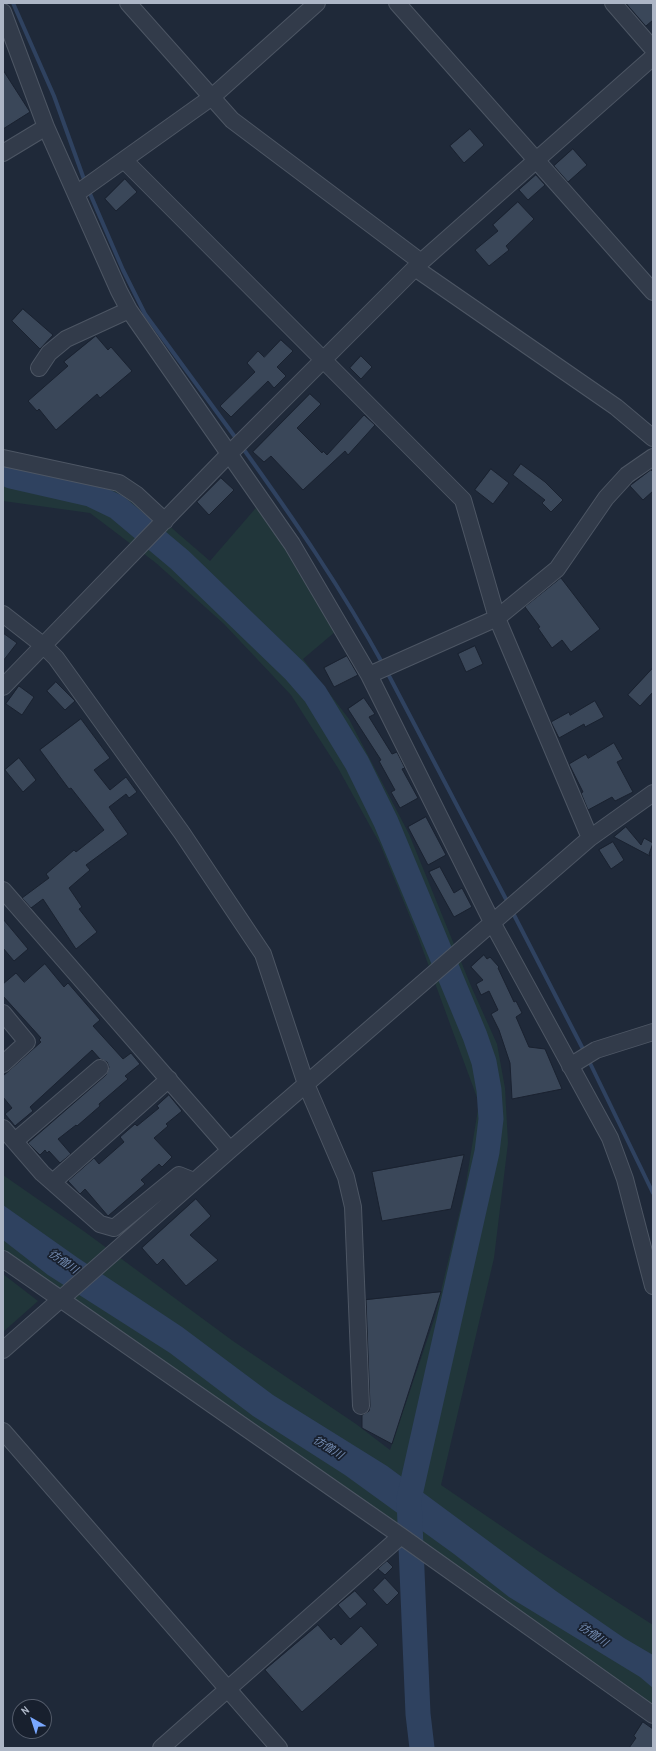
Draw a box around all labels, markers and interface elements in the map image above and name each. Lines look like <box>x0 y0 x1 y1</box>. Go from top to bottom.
water label: 彷僧川 <box>46 1247 80 1277</box>
water label: 彷僧川 <box>311 1434 345 1462</box>
water label: 彷僧川 <box>576 1620 610 1650</box>
north arrow <box>12 1699 52 1739</box>
text: N <box>18 1703 32 1718</box>

